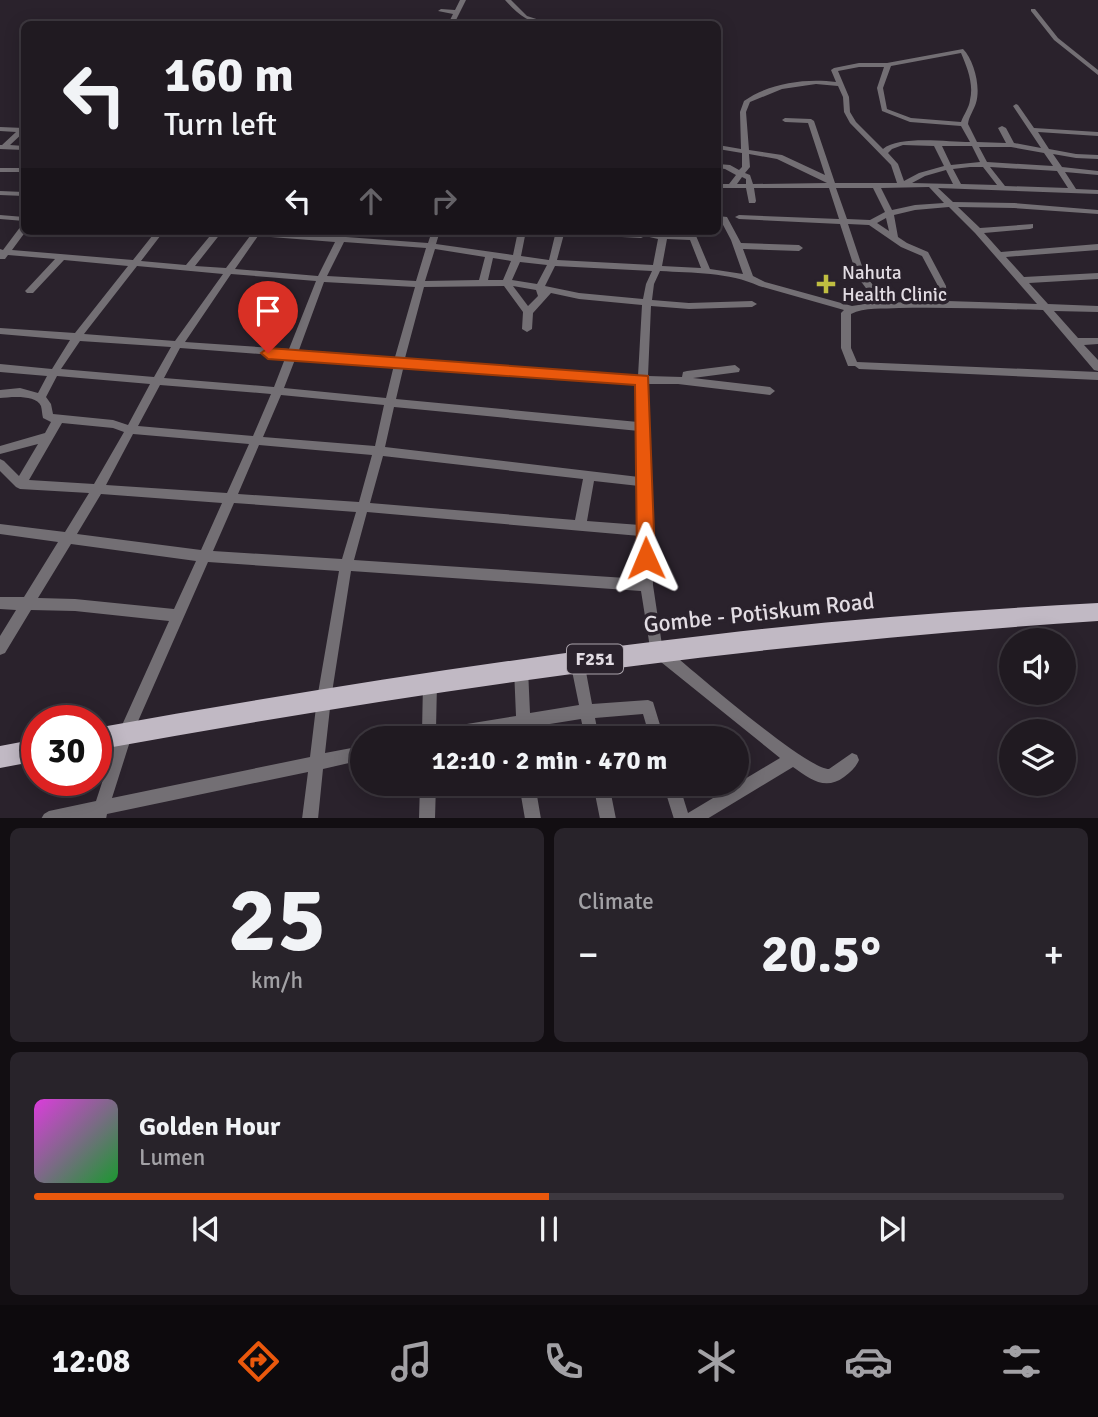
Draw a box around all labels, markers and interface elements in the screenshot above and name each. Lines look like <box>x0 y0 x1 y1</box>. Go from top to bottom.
text: 160 m <box>164 45 294 105</box>
icon: left <box>49 49 140 140</box>
text: Turn left <box>164 105 277 144</box>
icon: left <box>279 182 317 220</box>
icon: ahead <box>352 182 390 220</box>
icon: right <box>425 182 463 220</box>
place label: Nahuta Health Clinic <box>842 261 947 307</box>
marker: Nahuta Health Clinic <box>816 274 836 294</box>
pin <box>238 281 298 353</box>
icon: arrive <box>249 292 287 330</box>
position arrow <box>609 521 683 595</box>
street label: Gombe - Potiskum Road <box>642 586 876 640</box>
map controls <box>999 628 1076 796</box>
button: sound <box>999 628 1076 705</box>
road number: F251 <box>567 644 623 674</box>
speed limit sign: 30 <box>21 705 112 796</box>
button: layers <box>999 719 1076 796</box>
text: 12:10 · 2 min · 470 m <box>432 745 667 777</box>
text: 25 <box>228 864 326 977</box>
text: Climate <box>578 887 654 916</box>
text: 20.5° <box>761 922 881 986</box>
text: − <box>578 931 599 978</box>
text: + <box>1043 931 1064 978</box>
text: km/h <box>251 966 303 995</box>
text: Golden Hour <box>139 1111 280 1143</box>
text: Lumen <box>139 1143 205 1172</box>
icon: previous <box>187 1210 225 1248</box>
icon: pause <box>530 1210 568 1248</box>
icon: next <box>873 1210 911 1248</box>
icon: directions <box>234 1337 283 1386</box>
icon: music <box>387 1337 436 1386</box>
icon: phone <box>539 1337 588 1386</box>
icon: climate <box>692 1337 741 1386</box>
icon: car <box>844 1337 893 1386</box>
icon: filters <box>997 1337 1046 1386</box>
text: 12:08 <box>52 1342 130 1381</box>

